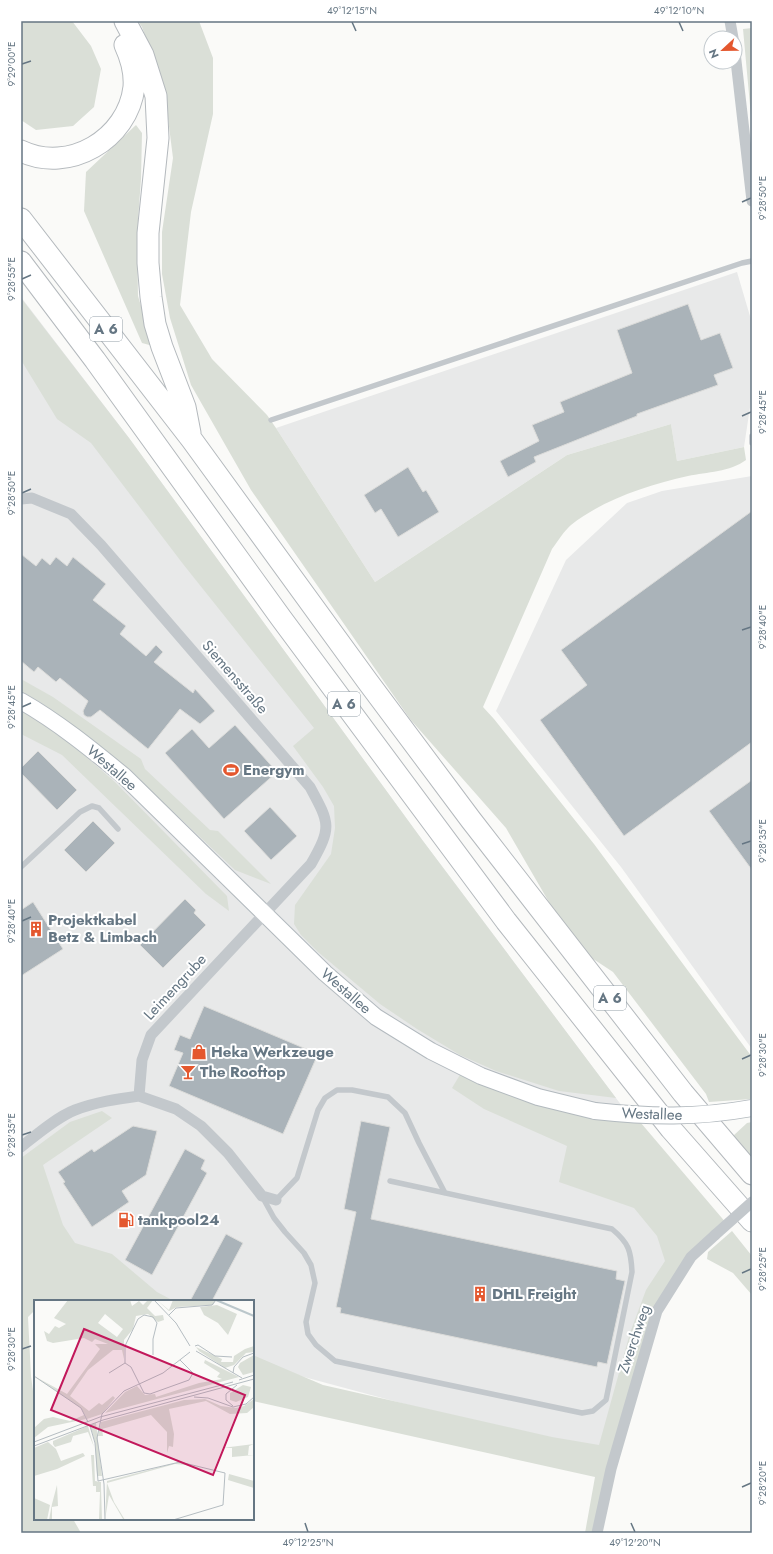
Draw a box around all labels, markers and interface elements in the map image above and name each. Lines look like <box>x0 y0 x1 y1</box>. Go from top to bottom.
text: 49°12'15"N <box>327 3 377 18</box>
text: 49°12'10"N <box>654 3 704 18</box>
north arrow <box>703 30 743 70</box>
text: 9°29'00"E <box>4 42 19 87</box>
text: N <box>705 47 723 61</box>
text: 9°28'50"E <box>755 176 770 220</box>
text: 9°28'55"E <box>4 257 19 301</box>
road number: A 6 <box>90 317 122 341</box>
text: 9°28'45"E <box>755 390 770 434</box>
text: 9°28'50"E <box>4 471 19 515</box>
text: 9°28'40"E <box>755 605 770 649</box>
street label: Siemensstraße <box>197 635 273 719</box>
text: 9°28'45"E <box>4 685 19 729</box>
road number: A 6 <box>328 692 360 716</box>
street label: Westallee <box>82 740 142 796</box>
place label: Energym <box>243 759 304 781</box>
sports icon: Energym <box>222 761 240 779</box>
text: 9°28'35"E <box>755 819 770 863</box>
text: 9°28'40"E <box>4 899 19 943</box>
place label: Projektkabel Betz & Limbach <box>48 909 157 948</box>
building icon: Projektkabel Betz & Limbach <box>27 920 45 938</box>
street label: Leimengrube <box>138 949 212 1025</box>
street label: Westallee <box>316 963 376 1019</box>
road number: A 6 <box>594 986 626 1010</box>
text: 9°28'30"E <box>755 1033 770 1077</box>
place label: Heka Werkzeuge <box>211 1041 334 1063</box>
shop icon: Heka Werkzeuge <box>190 1043 208 1061</box>
place label: The Rooftop <box>200 1061 286 1083</box>
bar icon: The Rooftop <box>179 1063 197 1081</box>
street label: Westallee <box>621 1102 683 1126</box>
text: 9°28'35"E <box>4 1113 19 1157</box>
place label: tankpool24 <box>138 1209 219 1231</box>
fuel station icon: tankpool24 <box>117 1211 135 1229</box>
text: 9°28'25"E <box>755 1247 770 1291</box>
place label: DHL Freight <box>492 1283 577 1305</box>
building icon: DHL Freight <box>471 1285 489 1303</box>
inset map <box>34 1300 254 1520</box>
street label: Zwerchweg <box>612 1302 656 1376</box>
text: 9°28'30"E <box>4 1327 19 1371</box>
text: 9°28'20"E <box>755 1461 770 1505</box>
text: 49°12'25"N <box>282 1535 334 1550</box>
text: 49°12'20"N <box>609 1535 661 1550</box>

